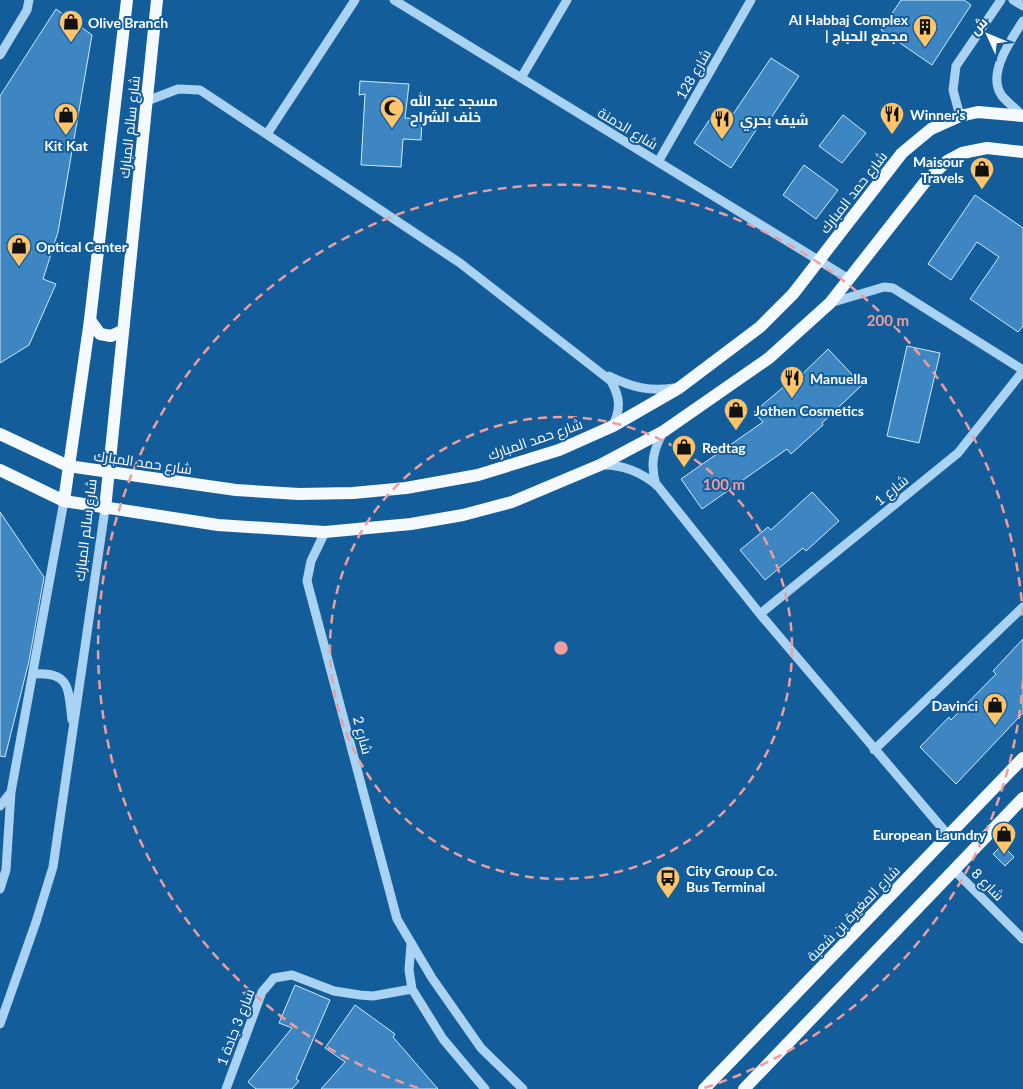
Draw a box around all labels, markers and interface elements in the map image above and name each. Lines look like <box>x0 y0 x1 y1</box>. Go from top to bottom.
shop icon: Olive Branch <box>58 9 84 43</box>
north arrow <box>963 10 1013 60</box>
place label: Al Habbaj Complex | مجمع الحباج <box>788 11 909 46</box>
text: ش <box>966 13 991 39</box>
place label: Olive Branch <box>88 14 168 31</box>
building icon: Al Habbaj Complex | مجمع الحباج <box>912 14 938 48</box>
street label: شارع 128 <box>672 46 715 103</box>
street label: شارع سالم المبارك <box>115 75 145 179</box>
place label: مسجد عبد الله خلف الشراح <box>410 92 498 127</box>
mosque icon: مسجد عبد الله خلف الشراح <box>379 95 405 129</box>
restaurant icon: Winner's <box>879 101 905 135</box>
shop icon: Kit Kat <box>53 102 79 136</box>
street label: شارع الدمنة <box>594 103 661 153</box>
restaurant icon: شيف بحري <box>709 106 735 140</box>
place label: Winner's <box>910 106 966 123</box>
place label: شيف بحري <box>740 111 809 131</box>
place label: Kit Kat <box>44 137 89 154</box>
street label: شارع حمد المبارك <box>816 148 891 237</box>
place label: Maisour Travels <box>913 153 965 186</box>
shop icon: Maisour Travels <box>969 156 995 190</box>
shop icon: Optical Center <box>6 233 32 267</box>
place label: Optical Center <box>36 238 128 255</box>
text: 200 m <box>867 311 909 329</box>
restaurant icon: Manuella <box>779 365 805 399</box>
place label: Manuella <box>810 370 867 387</box>
shop icon: Jothen Cosmetics <box>723 397 749 431</box>
place label: Jothen Cosmetics <box>754 402 864 419</box>
street label: شارع حمد المبارك <box>485 415 585 464</box>
shop icon: Redtag <box>671 434 697 468</box>
place label: Redtag <box>702 439 746 456</box>
street label: شارع حمد المبارك <box>93 447 193 478</box>
street label: شارع 1 <box>871 471 912 510</box>
text: 100 m <box>703 475 745 493</box>
street label: شارع سالم المبارك <box>70 478 102 582</box>
centre of rings <box>552 639 570 657</box>
shop icon: Davinci <box>982 692 1008 726</box>
place label: Davinci <box>931 697 978 714</box>
street label: شارع 2 <box>349 714 376 756</box>
shop icon: European Laundry <box>991 821 1017 855</box>
place label: European Laundry <box>873 826 987 843</box>
place label: City Group Co. Bus Terminal <box>686 862 777 895</box>
street label: شارع المغيرة بن شعبة <box>803 862 904 965</box>
street label: شارع 8 <box>968 864 1008 904</box>
bus stop icon: City Group Co. Bus Terminal <box>655 865 681 899</box>
street label: شارع 3 جادة 1 <box>213 986 258 1068</box>

